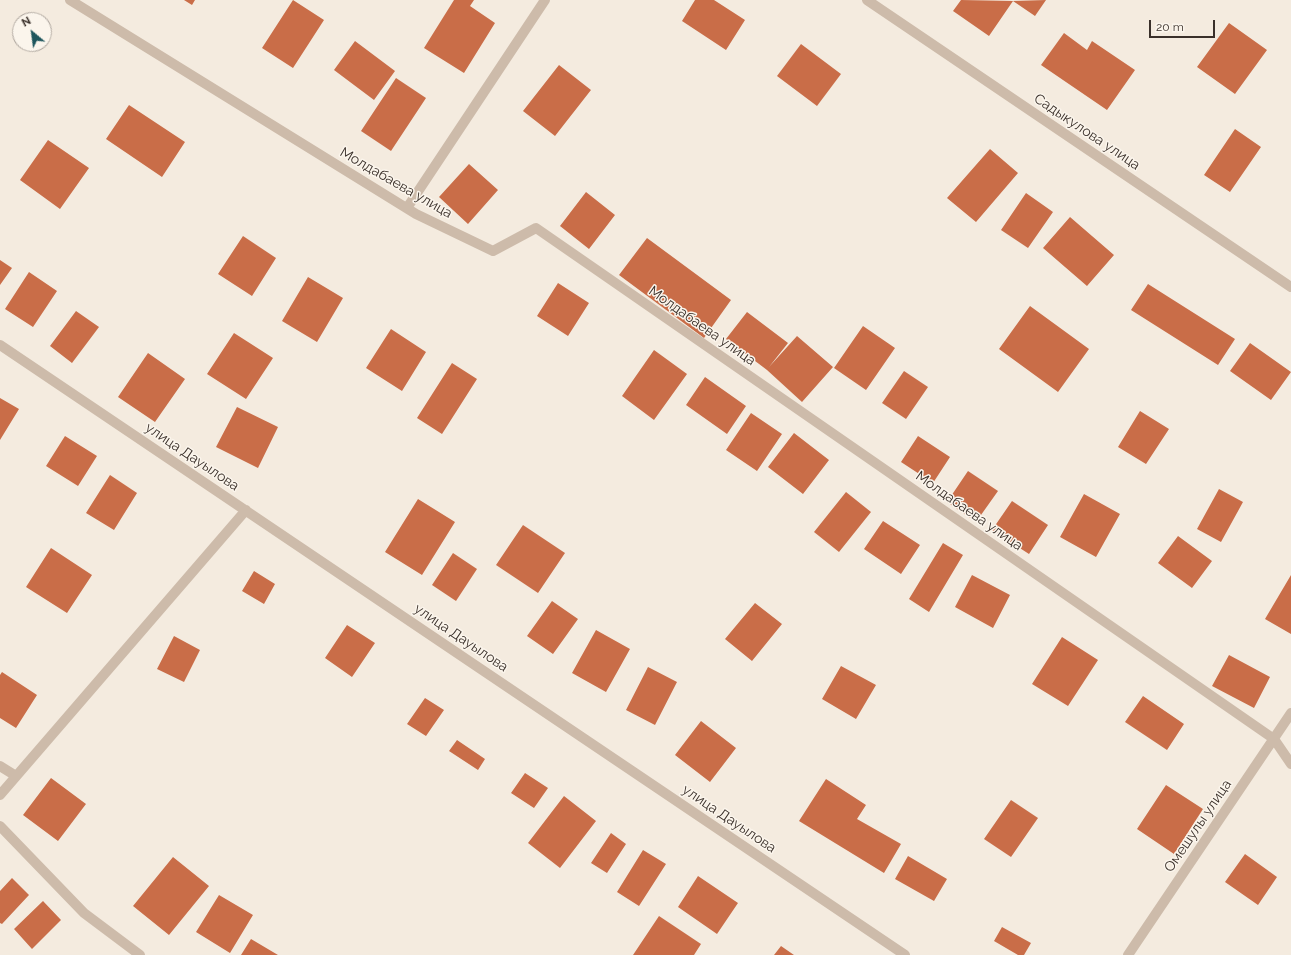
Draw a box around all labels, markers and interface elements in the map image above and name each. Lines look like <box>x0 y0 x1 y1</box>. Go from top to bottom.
north arrow <box>12 12 52 52</box>
scale bar <box>1151 12 1217 38</box>
text: N <box>20 14 33 30</box>
text: 20 m <box>1156 20 1184 34</box>
street label: Садыкулова улица <box>1031 90 1143 174</box>
street label: Молдабаева улица <box>337 144 455 222</box>
street label: Молдабаева улица <box>645 283 759 369</box>
street label: улица Дауылова <box>142 419 242 495</box>
street label: Молдабаева улица <box>912 468 1026 554</box>
street label: улица Дауылова <box>411 600 511 676</box>
street label: Омешулы улица <box>1161 777 1235 875</box>
street label: улица Дауылова <box>679 781 779 857</box>

